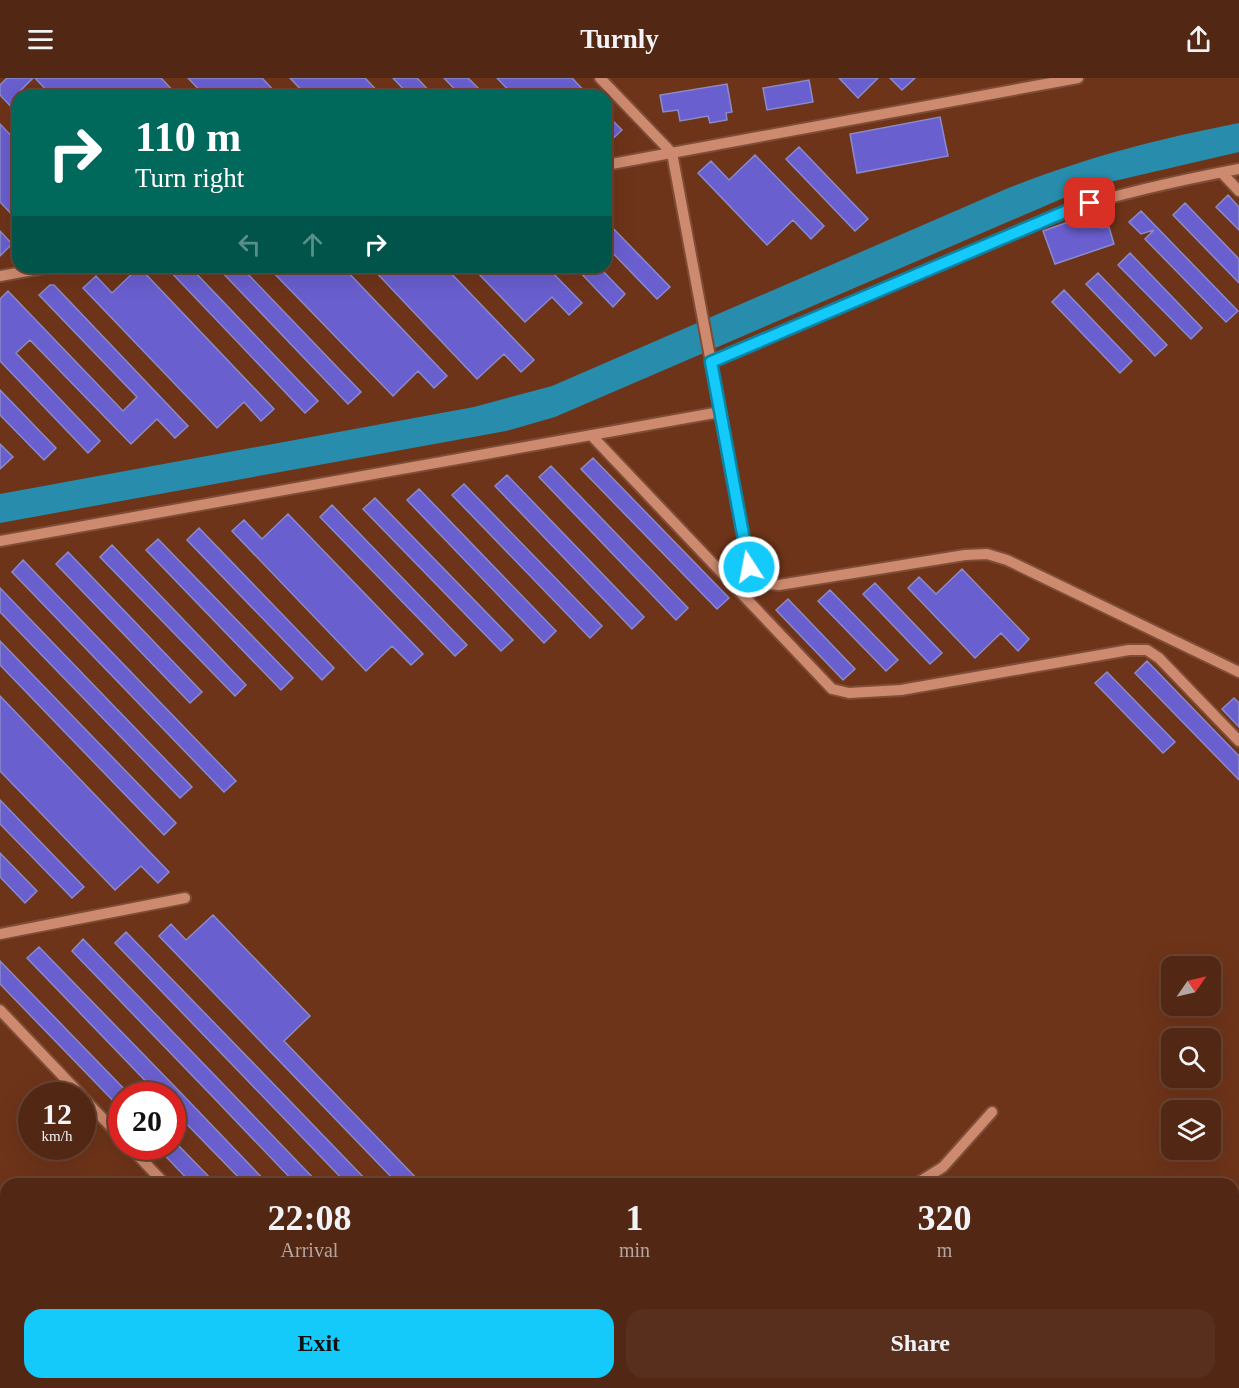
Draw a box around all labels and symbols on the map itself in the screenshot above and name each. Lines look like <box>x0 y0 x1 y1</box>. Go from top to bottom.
pin <box>1064 177 1115 228</box>
position arrow <box>717 535 781 599</box>
north arrow <box>1161 956 1221 1016</box>
speed limit sign: 20 <box>108 1082 186 1160</box>

